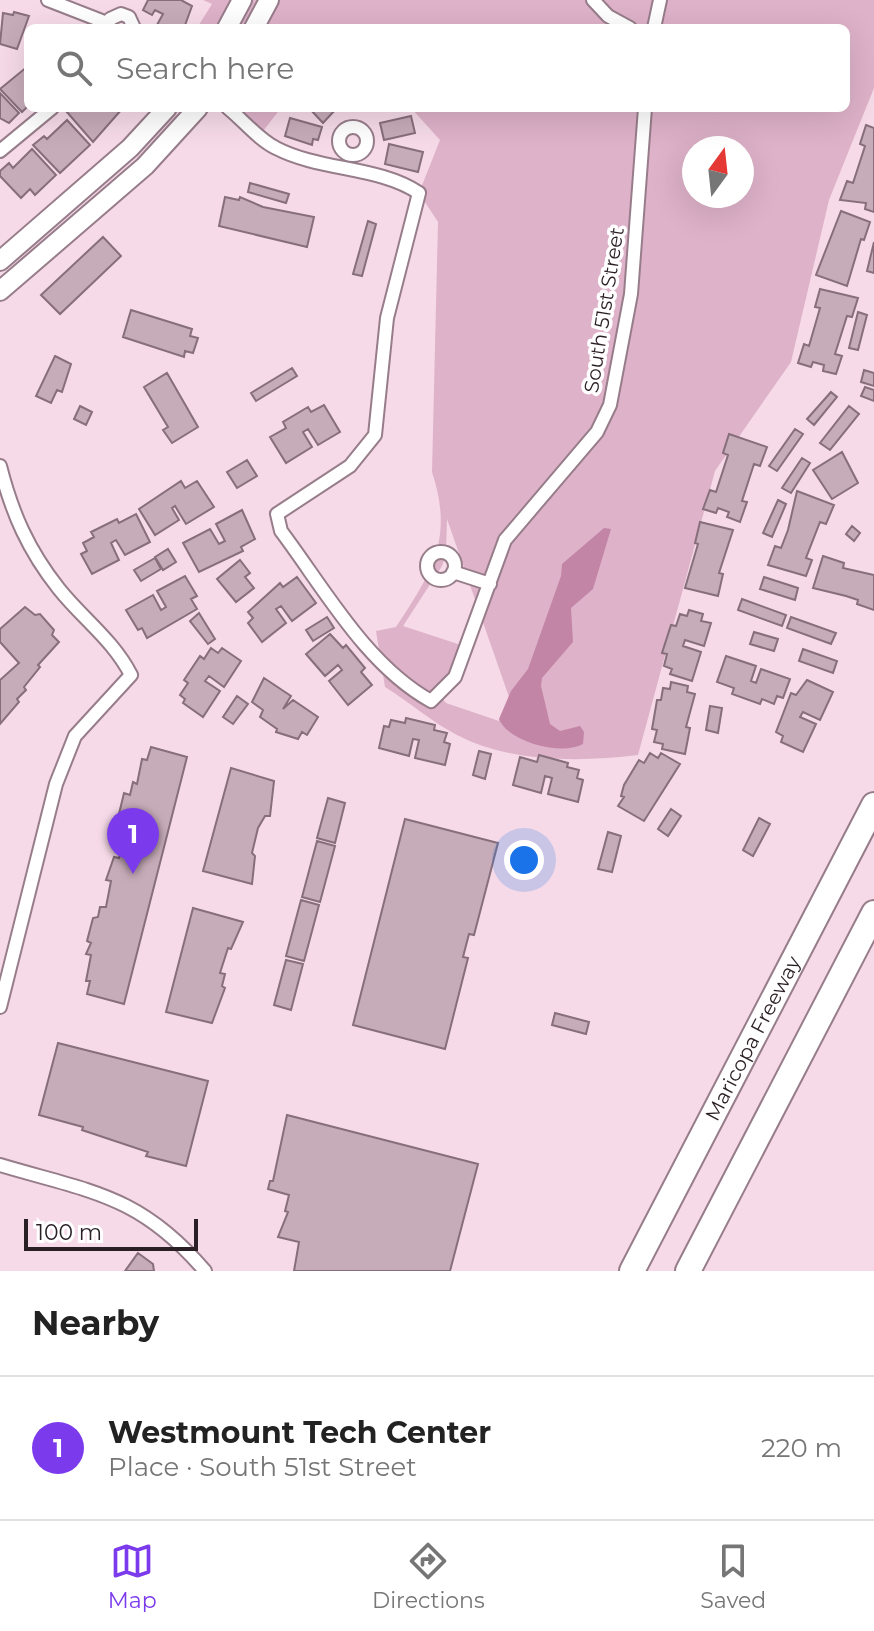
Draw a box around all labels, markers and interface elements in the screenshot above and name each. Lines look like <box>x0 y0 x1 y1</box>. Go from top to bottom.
search box <box>24 24 850 112</box>
icon: search <box>52 46 96 90</box>
text: Search here <box>116 50 294 87</box>
north arrow <box>682 136 754 208</box>
street label: South 51st Street <box>579 226 629 394</box>
pin: 1 <box>107 808 159 874</box>
your location <box>504 840 544 880</box>
street label: Maricopa Freeway <box>700 952 805 1125</box>
scale bar <box>24 1215 198 1251</box>
text: 100 m <box>36 1219 102 1246</box>
text: Nearby <box>32 1302 159 1344</box>
text: Westmount Tech Center <box>108 1414 491 1451</box>
text: 1 <box>53 1432 63 1464</box>
text: 220 m <box>761 1432 842 1464</box>
text: Place · South 51st Street <box>108 1451 417 1483</box>
tab: Map <box>108 1539 157 1614</box>
tab: Directions <box>372 1539 485 1614</box>
tab: Saved <box>700 1539 766 1614</box>

